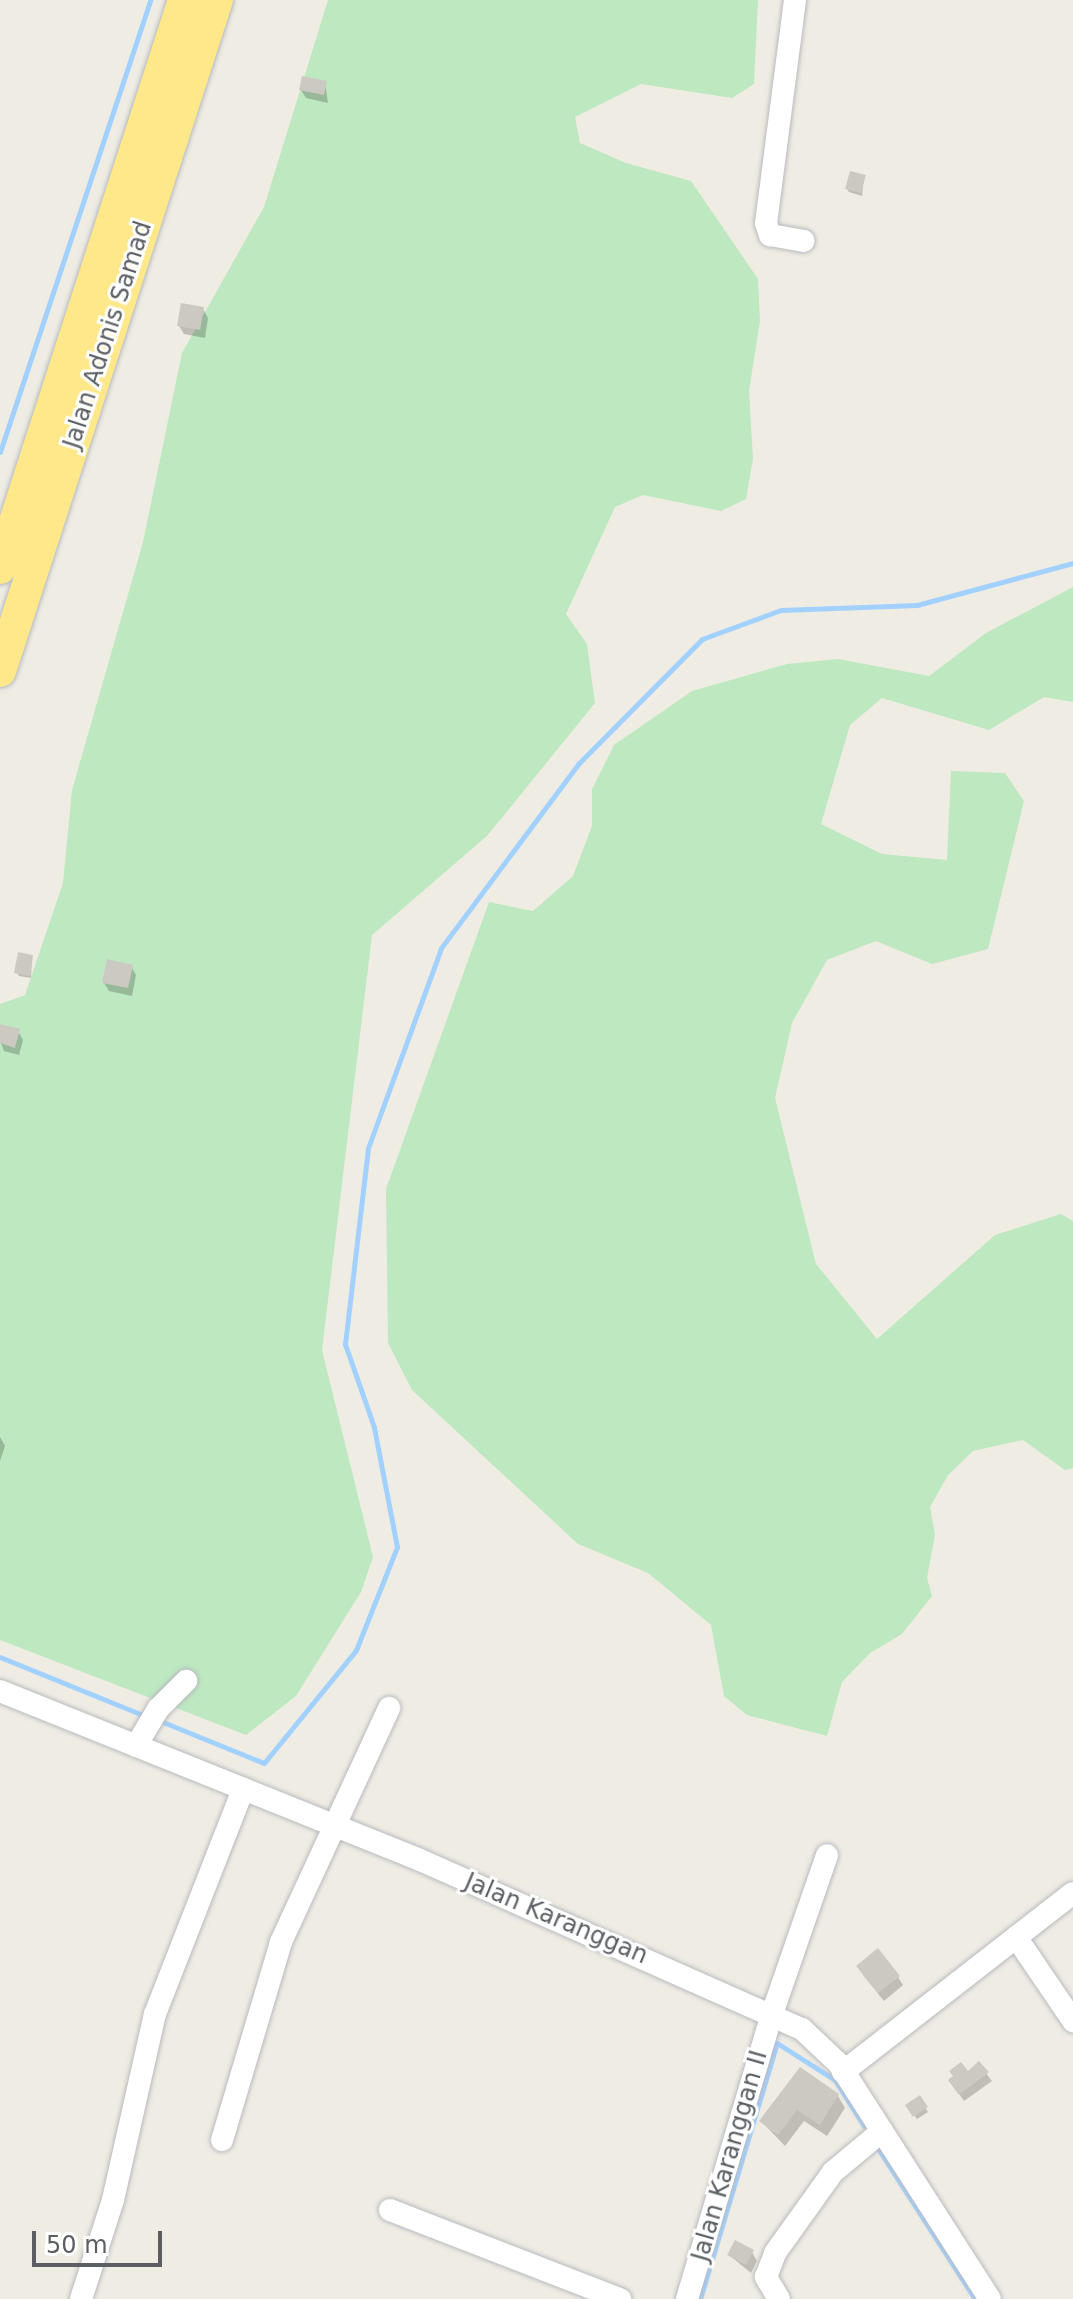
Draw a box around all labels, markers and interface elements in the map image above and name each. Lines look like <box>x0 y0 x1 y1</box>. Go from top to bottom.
street label: Jalan Adonis Samad <box>58 218 158 452</box>
street label: Jalan Karanggan <box>460 1867 652 1971</box>
street label: Jalan Karanggan II <box>686 2047 774 2265</box>
scale bar <box>36 2215 166 2265</box>
text: 50 m <box>46 2231 108 2259</box>

